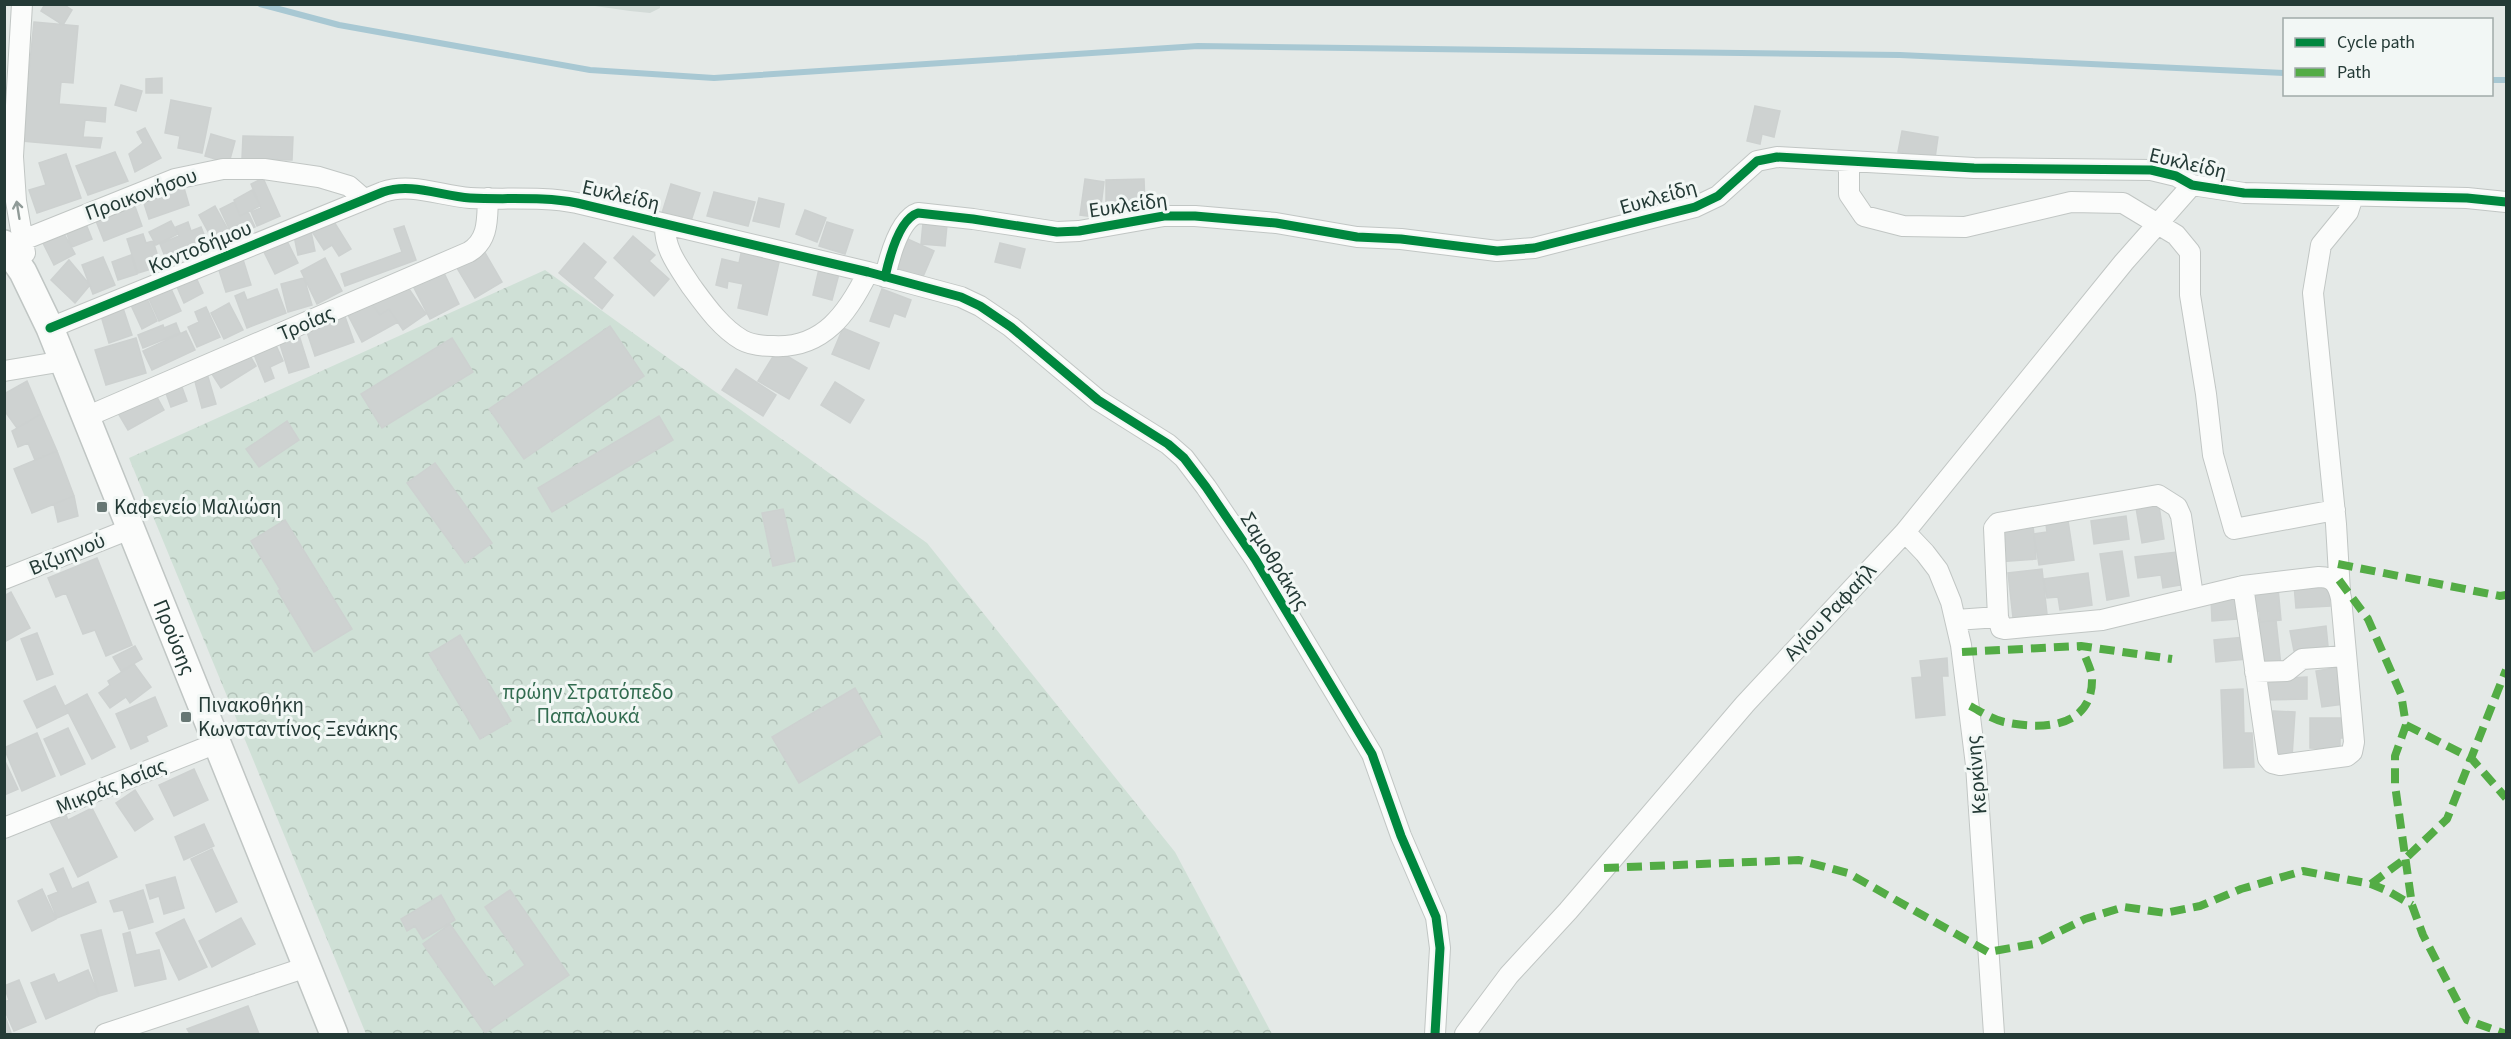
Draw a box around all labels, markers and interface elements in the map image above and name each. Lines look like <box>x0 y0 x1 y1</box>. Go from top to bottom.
legend <box>2283 18 2493 96</box>
text: Cycle path <box>2337 30 2415 55</box>
text: Path <box>2337 60 2371 85</box>
street label: Ευκλείδη <box>2146 139 2230 187</box>
street label: Προικονήσου <box>81 160 201 228</box>
street label: Ευκλείδη <box>579 171 663 219</box>
street label: Ευκλείδη <box>1616 172 1700 222</box>
street label: Ευκλείδη <box>1087 185 1169 225</box>
one-way arrow <box>12 200 23 220</box>
street label: Κοντοδήμου <box>144 213 256 281</box>
street label: Τροίας <box>273 298 339 348</box>
place label: Καφενείο Μαλιώση <box>114 492 281 522</box>
marker: Καφενείο Μαλιώση <box>95 500 109 514</box>
street label: Σαμοθράκης <box>1233 506 1317 616</box>
street label: Βιζυηνού <box>24 525 110 583</box>
street label: Αγίου Ραφαήλ <box>1777 556 1884 667</box>
street label: Προύσης <box>146 595 203 679</box>
park label: πρώην Στρατόπεδο Παπαλουκά <box>503 677 673 731</box>
place label: Πινακοθήκη Κωνσταντίνος Ξενάκης <box>198 690 398 744</box>
marker: Πινακοθήκη Κωνσταντίνος Ξενάκης <box>179 710 193 724</box>
street label: Κερκίνης <box>1958 734 1994 816</box>
street label: Μικράς Ασίας <box>51 750 171 822</box>

